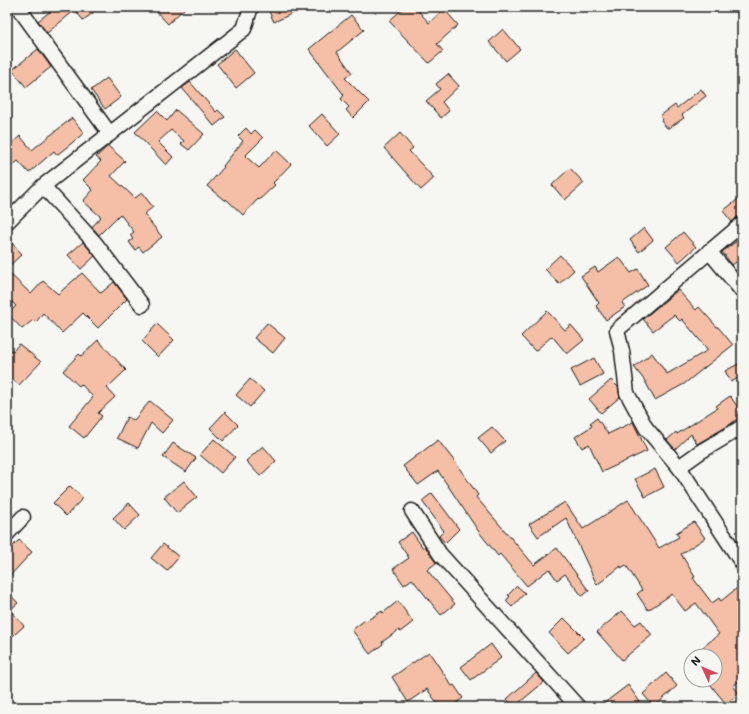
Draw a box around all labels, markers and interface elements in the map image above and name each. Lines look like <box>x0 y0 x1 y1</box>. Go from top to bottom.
north arrow <box>683 648 723 688</box>
text: N <box>687 652 704 669</box>

